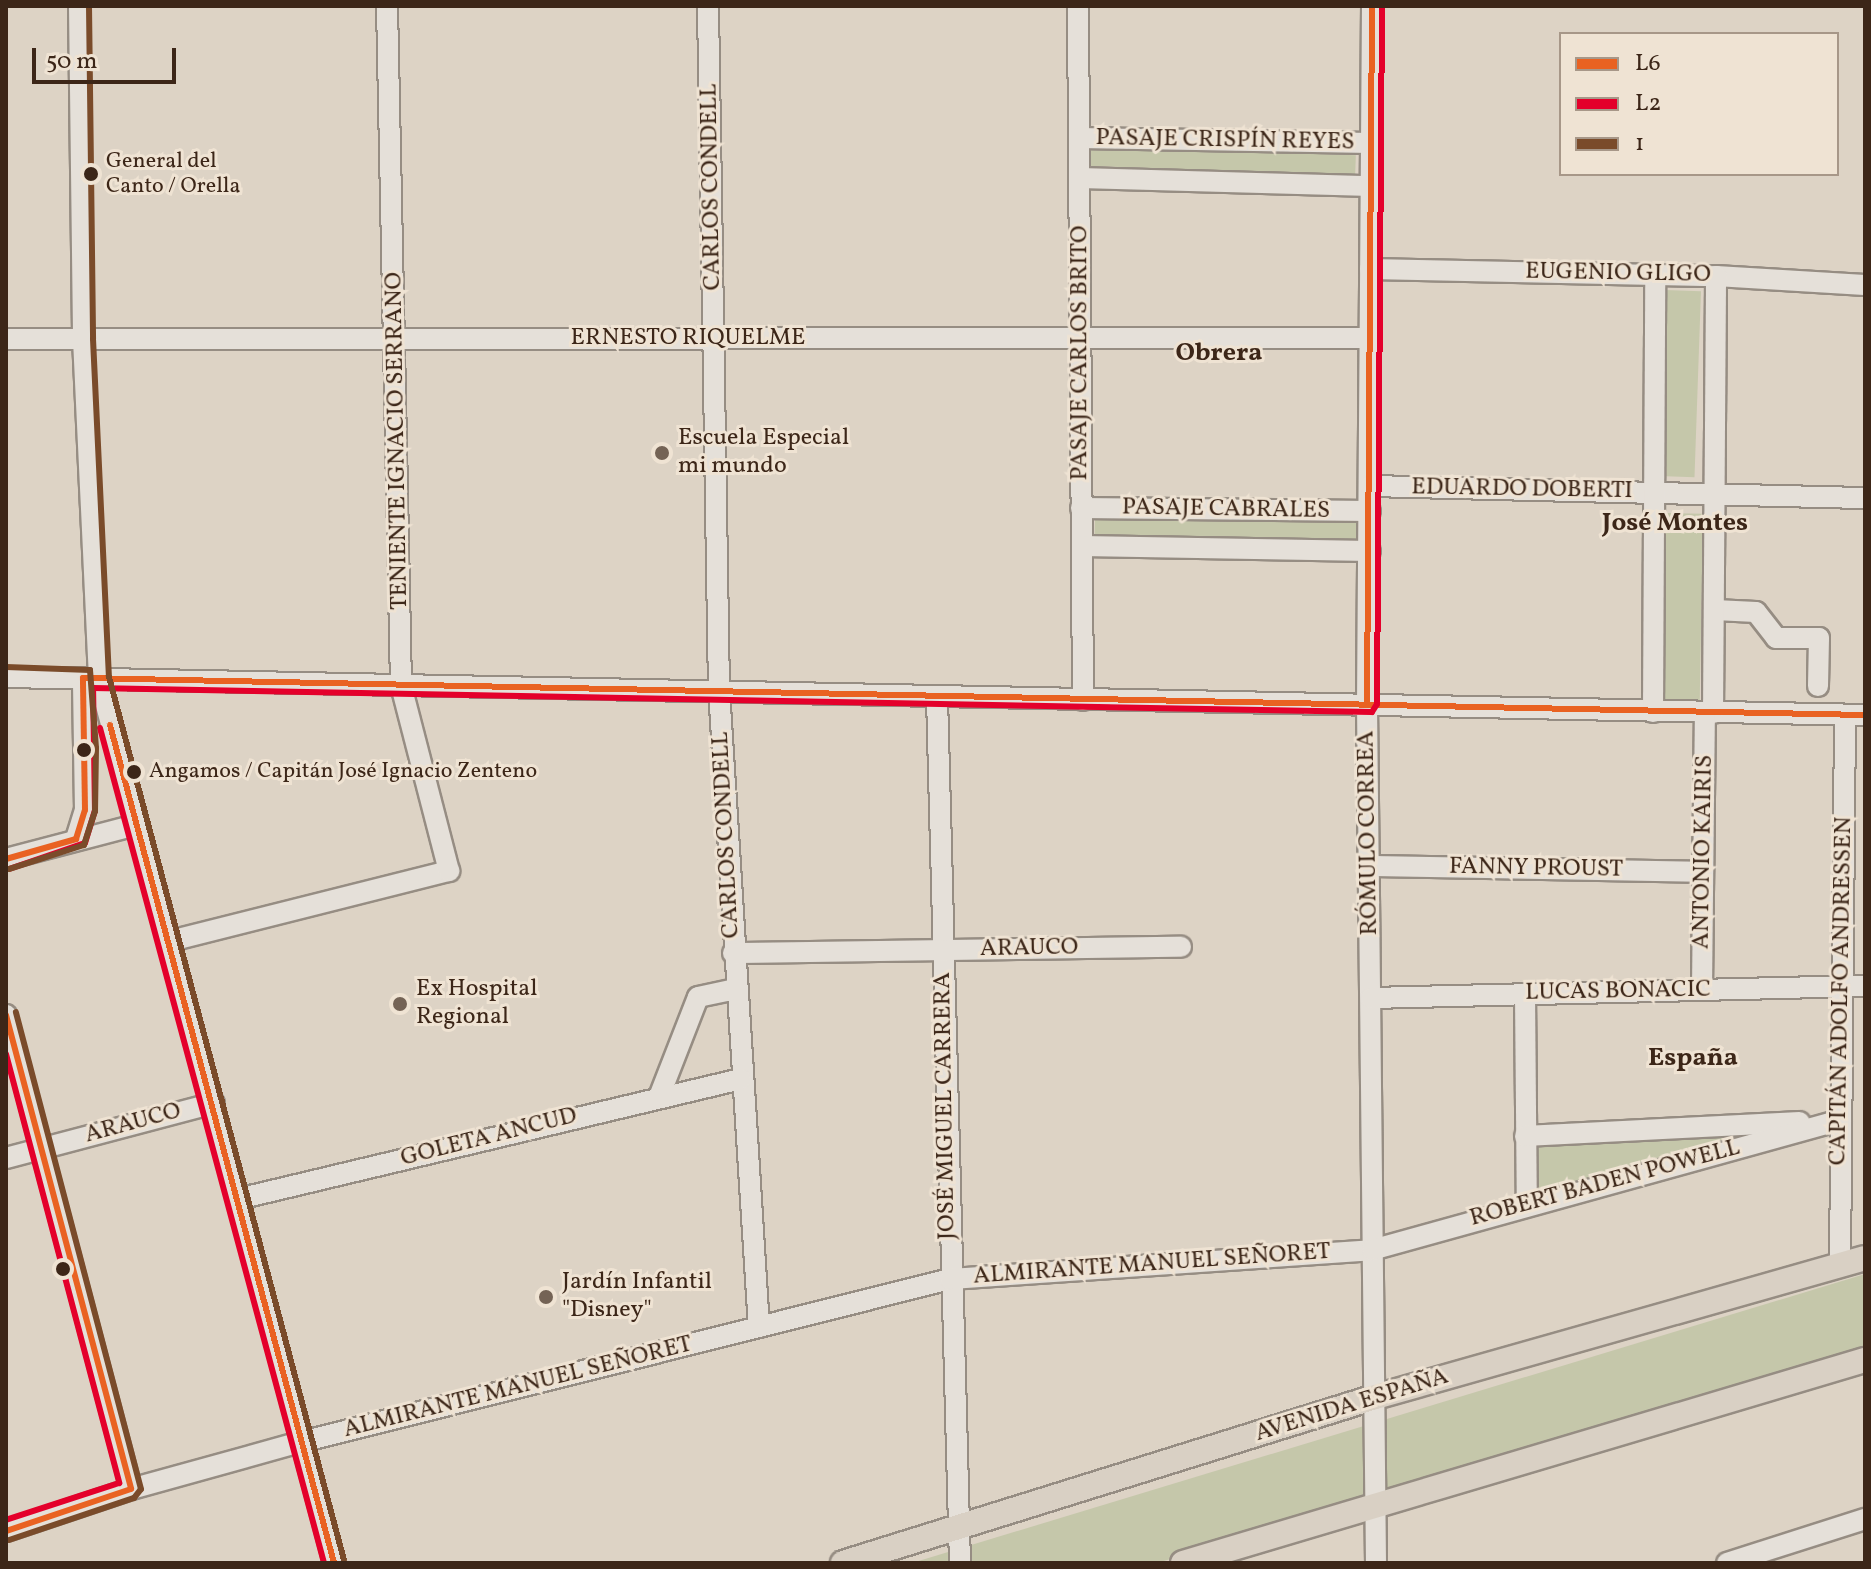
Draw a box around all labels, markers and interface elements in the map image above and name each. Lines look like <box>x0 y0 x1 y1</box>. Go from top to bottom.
scale bar <box>36 32 180 82</box>
legend <box>1559 32 1839 176</box>
text: 50 m <box>46 45 98 79</box>
text: L6 <box>1635 47 1661 81</box>
street label: CARLOS CONDELL <box>696 83 728 291</box>
text: L2 <box>1635 87 1661 121</box>
street label: PASAJE CRISPÍN REYES <box>1095 124 1355 158</box>
text: 1 <box>1635 127 1644 161</box>
place label: General del Canto / Orella <box>106 148 240 200</box>
marker: General del Canto / Orella <box>83 166 99 182</box>
street label: PASAJE CARLOS BRITO <box>1067 225 1095 481</box>
street label: EUGENIO GLIGO <box>1525 258 1711 290</box>
street label: TENIENTE IGNACIO SERRANO <box>381 272 415 610</box>
street label: ERNESTO RIQUELME <box>571 325 805 353</box>
district label: Obrera <box>1175 338 1263 370</box>
place label: Escuela Especial mi mundo <box>678 425 849 481</box>
marker: Escuela Especial mi mundo <box>653 444 671 462</box>
street label: EDUARDO DOBERTI <box>1411 474 1633 506</box>
street label: PASAJE CABRALES <box>1122 494 1330 526</box>
district label: José Montes <box>1602 508 1748 540</box>
street label: RÓMULO CORREA <box>1353 730 1385 936</box>
street label: CARLOS CONDELL <box>707 731 747 939</box>
unlabelled marker <box>76 742 92 758</box>
street label: ANTONIO KAIRIS <box>1688 754 1720 950</box>
place label: Angamos / Capitán José Ignacio Zenteno <box>149 759 537 785</box>
marker: Angamos / Capitán José Ignacio Zenteno <box>126 764 142 780</box>
street label: CAPITÁN ADOLFO ANDRESSEN <box>1825 816 1859 1166</box>
street label: FANNY PROUST <box>1448 853 1624 885</box>
street label: ARAUCO <box>980 934 1078 964</box>
street label: JOSÉ MIGUEL CARRERA <box>929 972 963 1240</box>
place label: Ex Hospital Regional <box>416 976 537 1032</box>
street label: LUCAS BONACIC <box>1525 976 1711 1008</box>
marker: Ex Hospital Regional <box>391 995 409 1013</box>
district label: España <box>1648 1043 1738 1075</box>
street label: ARAUCO <box>82 1097 184 1151</box>
street label: GOLETA ANCUD <box>398 1102 580 1174</box>
street label: ROBERT BADEN POWELL <box>1466 1134 1744 1234</box>
street label: ALMIRANTE MANUEL SEÑORET <box>972 1238 1332 1292</box>
unlabelled marker <box>55 1261 71 1277</box>
place label: Jardín Infantil "Disney" <box>562 1269 712 1325</box>
marker: Jardín Infantil "Disney" <box>537 1288 555 1306</box>
street label: ALMIRANTE MANUEL SEÑORET <box>341 1331 695 1445</box>
street label: AVENIDA ESPAÑA <box>1252 1363 1452 1449</box>

